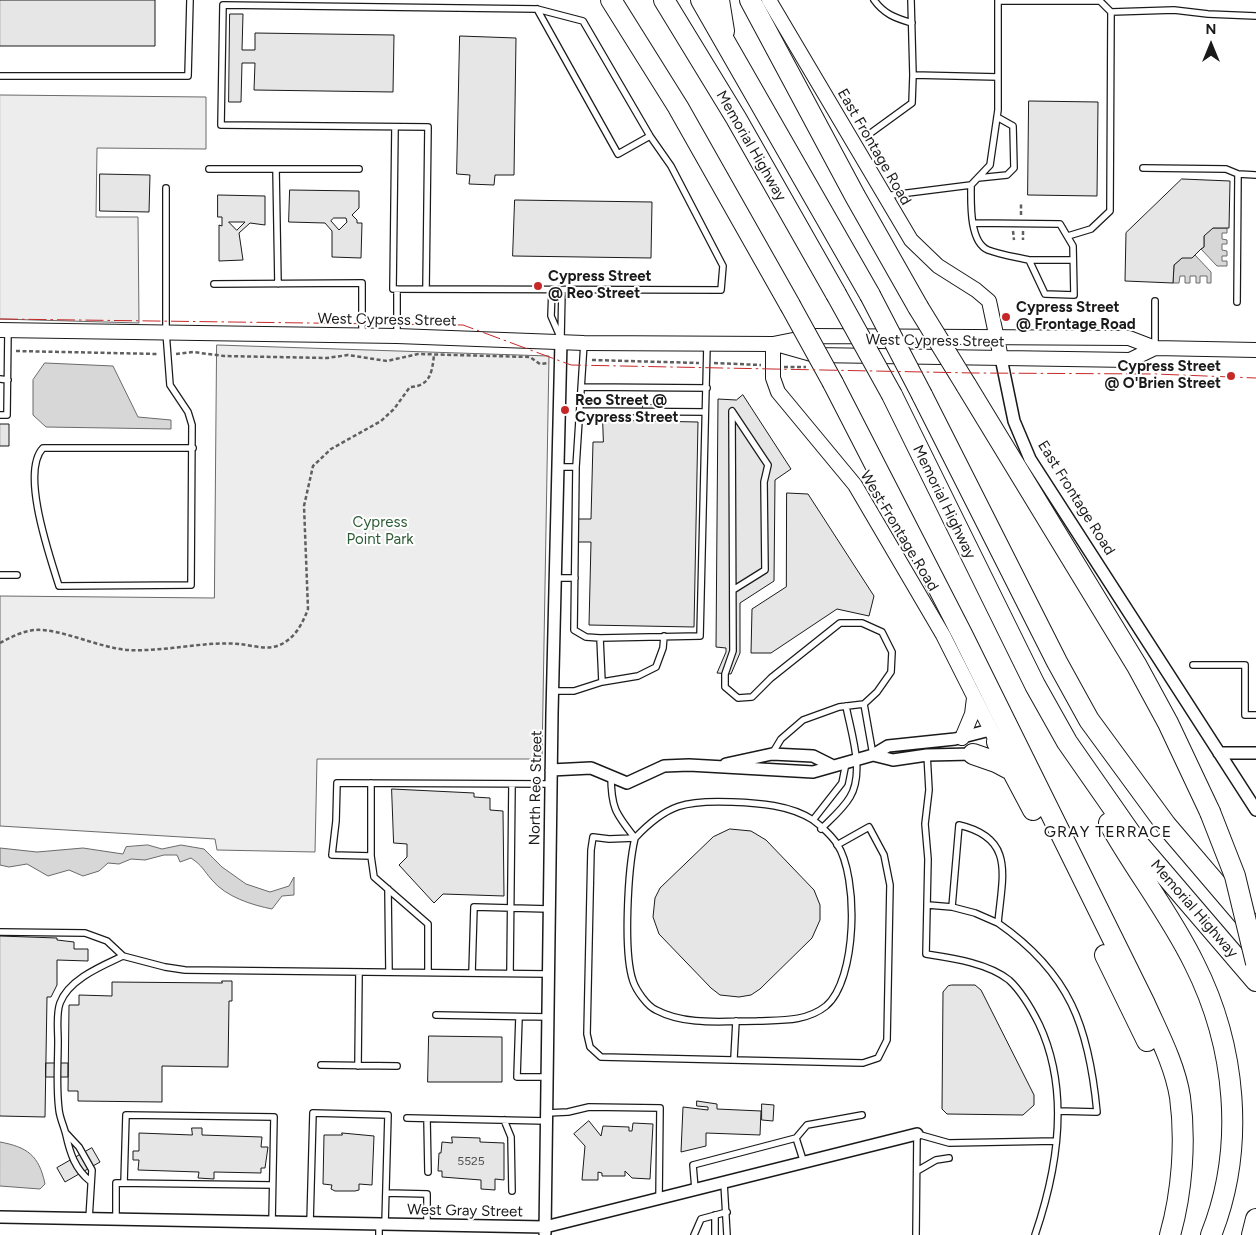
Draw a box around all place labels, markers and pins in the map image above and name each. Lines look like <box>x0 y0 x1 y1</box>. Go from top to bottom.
place label: Cypress Street @ Reo Street <box>548 268 652 303</box>
marker: Cypress Street @ Reo Street <box>532 280 544 292</box>
place label: Cypress Street @ Frontage Road <box>1016 299 1136 334</box>
marker: Cypress Street @ Frontage Road <box>1000 311 1012 323</box>
place label: Cypress Street @ O'Brien Street <box>1104 358 1221 393</box>
marker: Cypress Street @ O'Brien Street <box>1225 370 1237 382</box>
place label: Reo Street @ Cypress Street <box>575 392 679 427</box>
marker: Reo Street @ Cypress Street <box>559 404 571 416</box>

